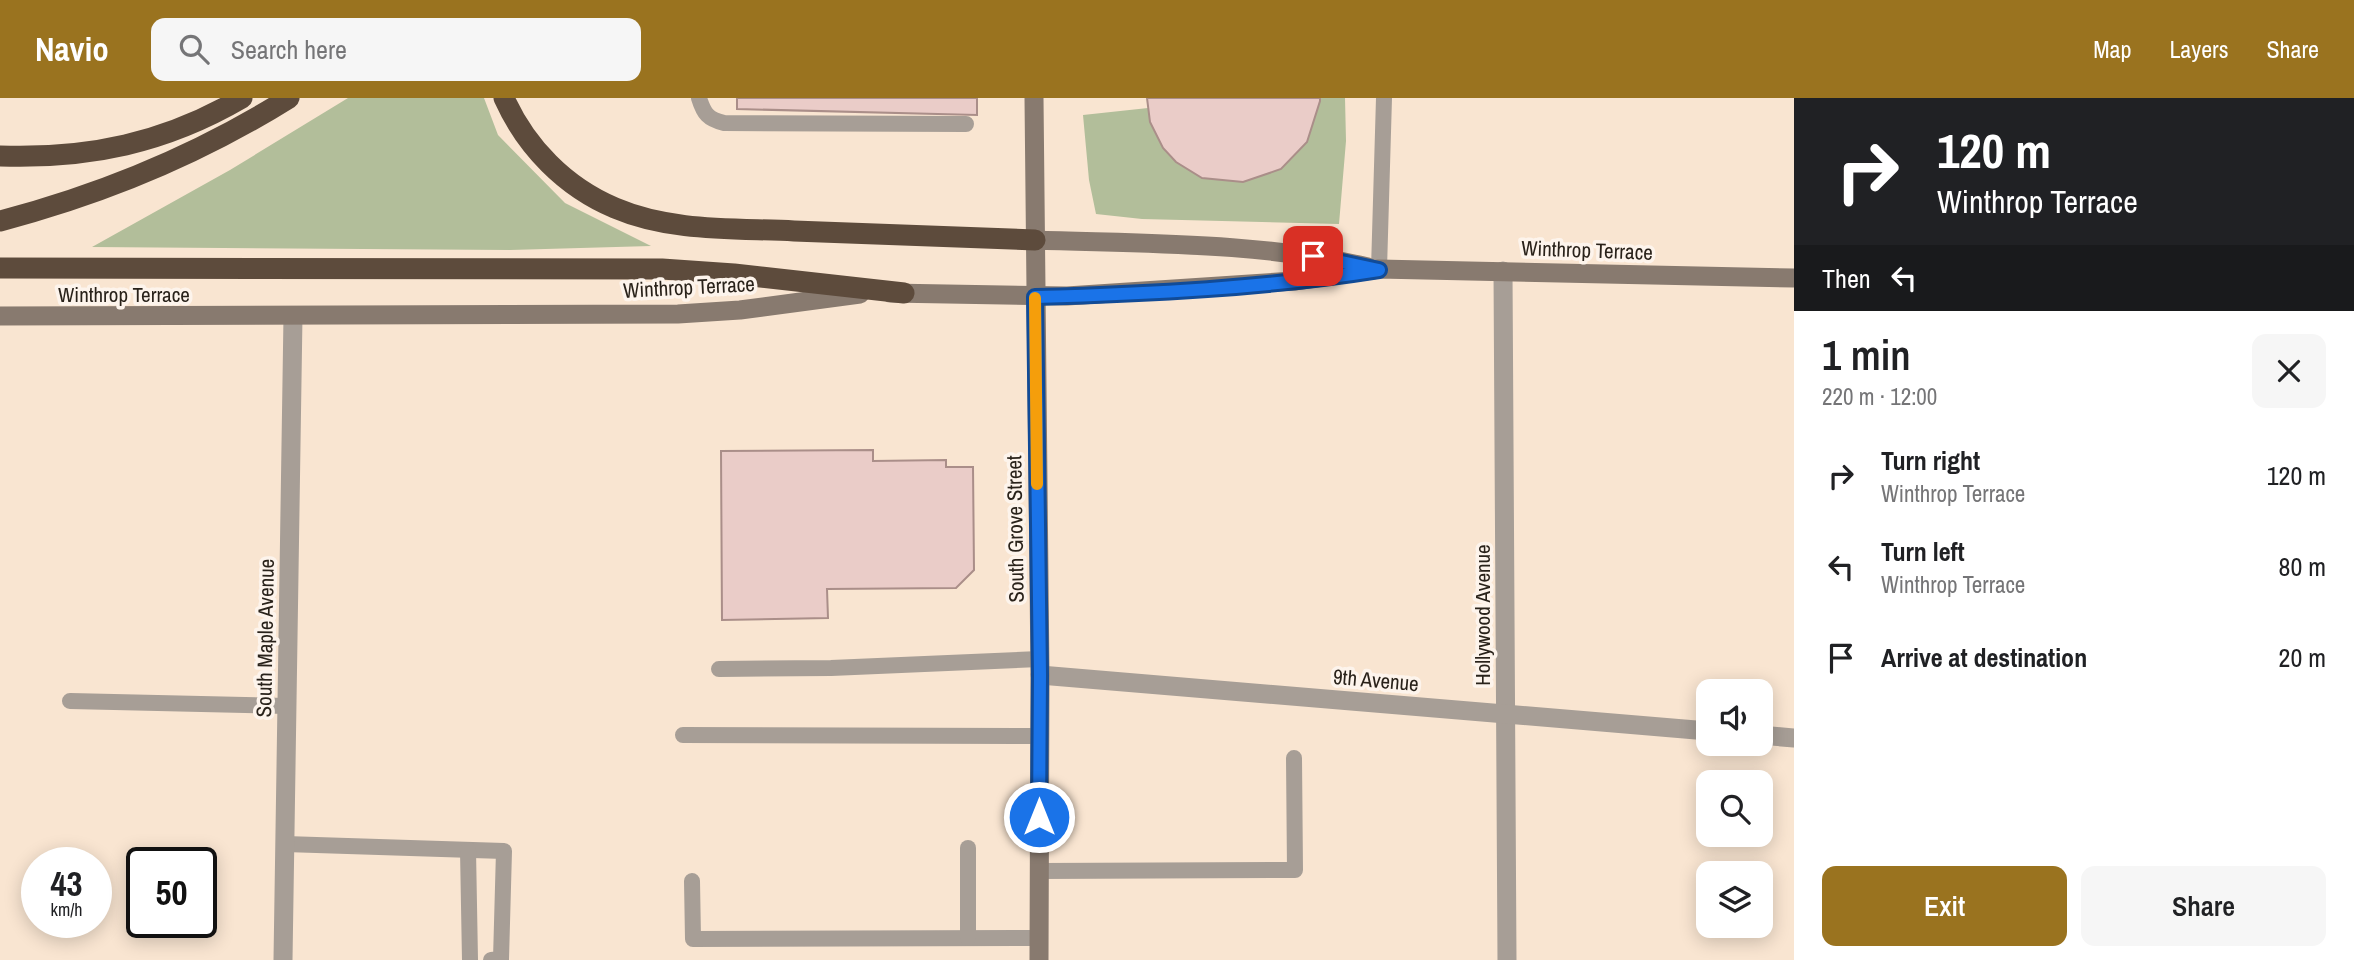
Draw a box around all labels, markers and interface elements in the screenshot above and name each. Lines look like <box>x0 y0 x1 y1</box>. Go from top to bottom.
search box <box>151 18 641 81</box>
text: Navio <box>35 27 109 71</box>
icon: search <box>175 30 213 68</box>
text: Search here <box>231 32 347 67</box>
text: Map <box>2093 33 2131 65</box>
text: Layers <box>2169 33 2228 65</box>
text: Share <box>2266 33 2319 65</box>
text: 120 m <box>1937 117 2051 183</box>
icon: right <box>1822 126 1913 217</box>
text: Winthrop Terrace <box>1937 180 2138 223</box>
pin <box>1283 226 1343 286</box>
street label: Winthrop Terrace <box>1521 233 1653 267</box>
icon: arrive <box>1294 237 1332 275</box>
icon: left <box>1885 259 1923 297</box>
text: Then <box>1822 261 1871 296</box>
street label: Winthrop Terrace <box>622 269 756 305</box>
street label: Winthrop Terrace <box>58 280 190 309</box>
text: 1 min <box>1822 327 1911 383</box>
button: close <box>2252 334 2326 408</box>
text: 220 m · 12:00 <box>1822 381 1937 412</box>
text: Turn right <box>1881 443 1980 478</box>
street label: South Grove Street <box>999 455 1031 603</box>
icon: right <box>1822 457 1860 495</box>
text: 120 m <box>2267 458 2326 493</box>
text: Winthrop Terrace <box>1881 478 2025 509</box>
text: Turn left <box>1881 534 1965 569</box>
street label: Hollywood Avenue <box>1468 544 1497 686</box>
icon: left <box>1822 548 1860 586</box>
text: 80 m <box>2279 549 2326 584</box>
street label: South Maple Avenue <box>249 558 281 718</box>
text: Winthrop Terrace <box>1881 569 2025 600</box>
icon: arrive <box>1822 639 1860 677</box>
text: Arrive at destination <box>1881 640 2087 675</box>
text: 20 m <box>2279 640 2326 675</box>
street label: 9th Avenue <box>1332 662 1420 698</box>
map controls <box>1696 679 1773 938</box>
button: sound <box>1696 679 1773 756</box>
button: search <box>1696 770 1773 847</box>
position arrow <box>1002 780 1076 854</box>
speed limit sign: 50 <box>126 847 217 938</box>
text: 43 <box>51 860 82 907</box>
button: layers <box>1696 861 1773 938</box>
button: Exit <box>1822 866 2067 946</box>
button: Share <box>2081 866 2326 946</box>
text: km/h <box>51 897 83 922</box>

